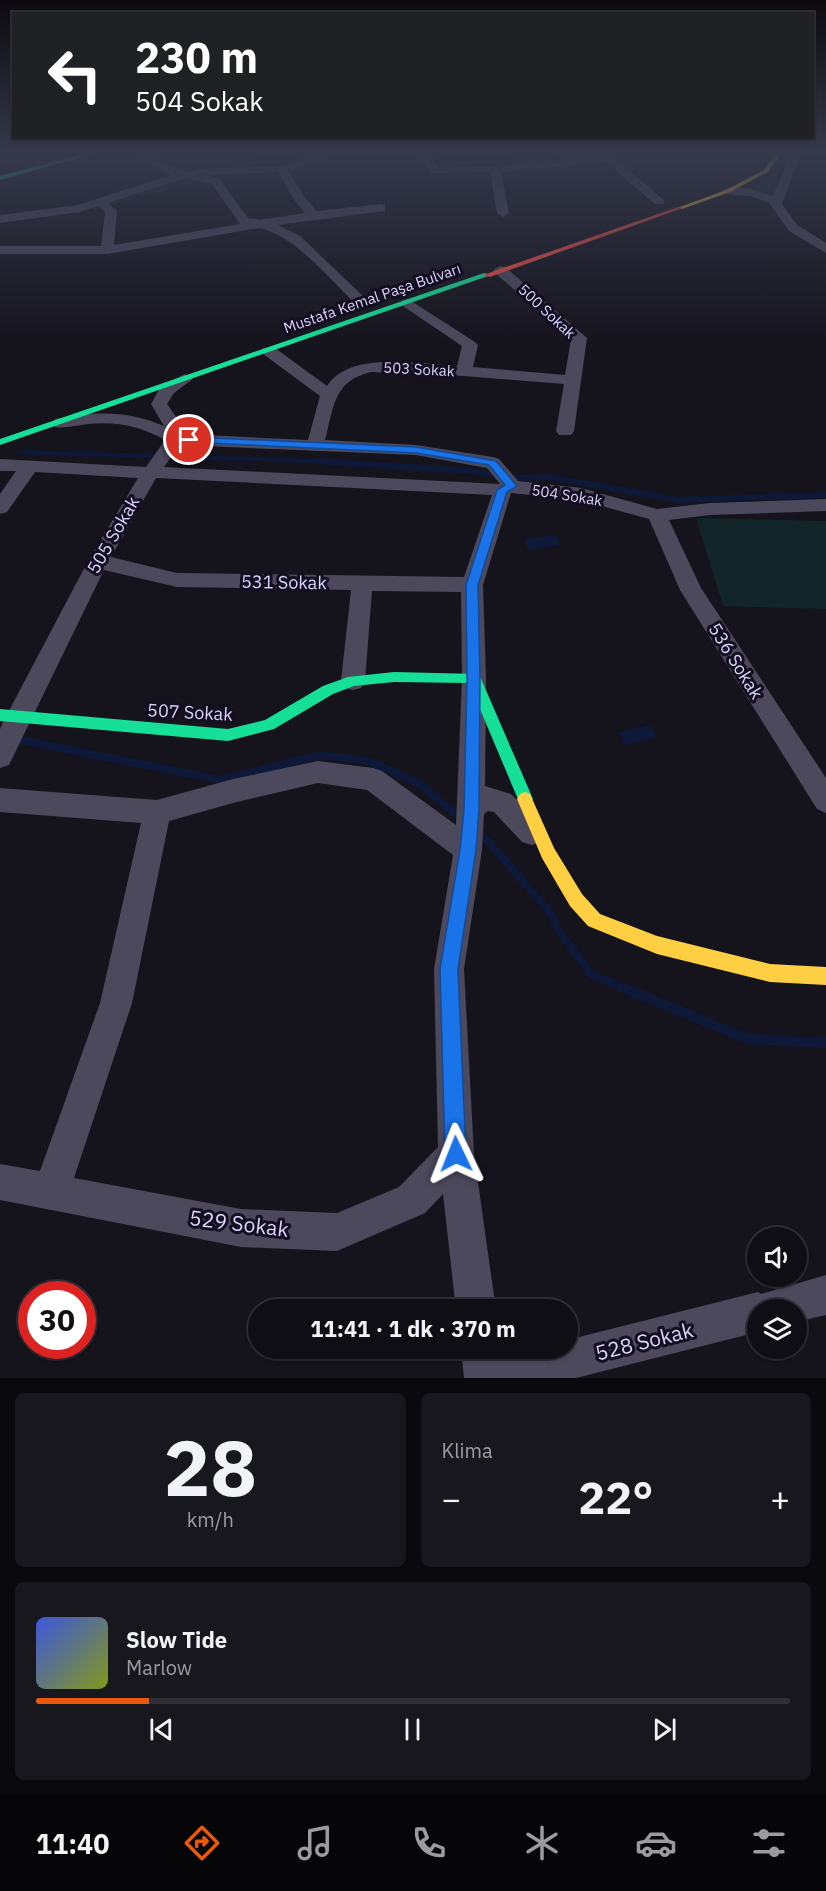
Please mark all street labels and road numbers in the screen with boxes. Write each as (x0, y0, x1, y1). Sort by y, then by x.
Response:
street label: Mustafa Kemal Paşa Bulvarı (281, 259, 463, 337)
street label: 500 Sokak (514, 280, 580, 342)
street label: 503 Sokak (383, 358, 455, 380)
street label: 504 Sokak (530, 480, 604, 510)
street label: 505 Sokak (82, 492, 145, 578)
street label: 531 Sokak (241, 570, 328, 594)
street label: 536 Sokak (704, 619, 769, 704)
street label: 507 Sokak (147, 698, 234, 726)
street label: 529 Sokak (188, 1203, 290, 1243)
street label: 528 Sokak (592, 1315, 696, 1367)

